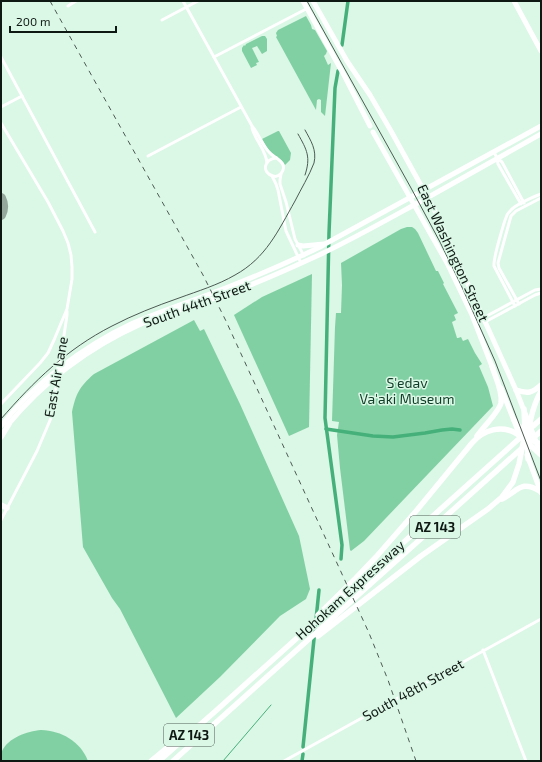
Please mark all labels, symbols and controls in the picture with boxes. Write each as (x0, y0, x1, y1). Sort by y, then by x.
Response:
scale bar (10, 8, 116, 34)
text: 200 m (16, 14, 50, 28)
street label: East Washington Street (414, 181, 493, 324)
street label: South 44th Street (141, 276, 253, 331)
street label: East Air Lane (40, 335, 71, 419)
park label: S'edav Va'aki Museum (359, 374, 455, 407)
road number: AZ 143 (410, 516, 460, 538)
street label: Hohokam Expressway (292, 536, 408, 643)
street label: South 48th Street (359, 655, 466, 724)
road number: AZ 143 (164, 724, 214, 746)

